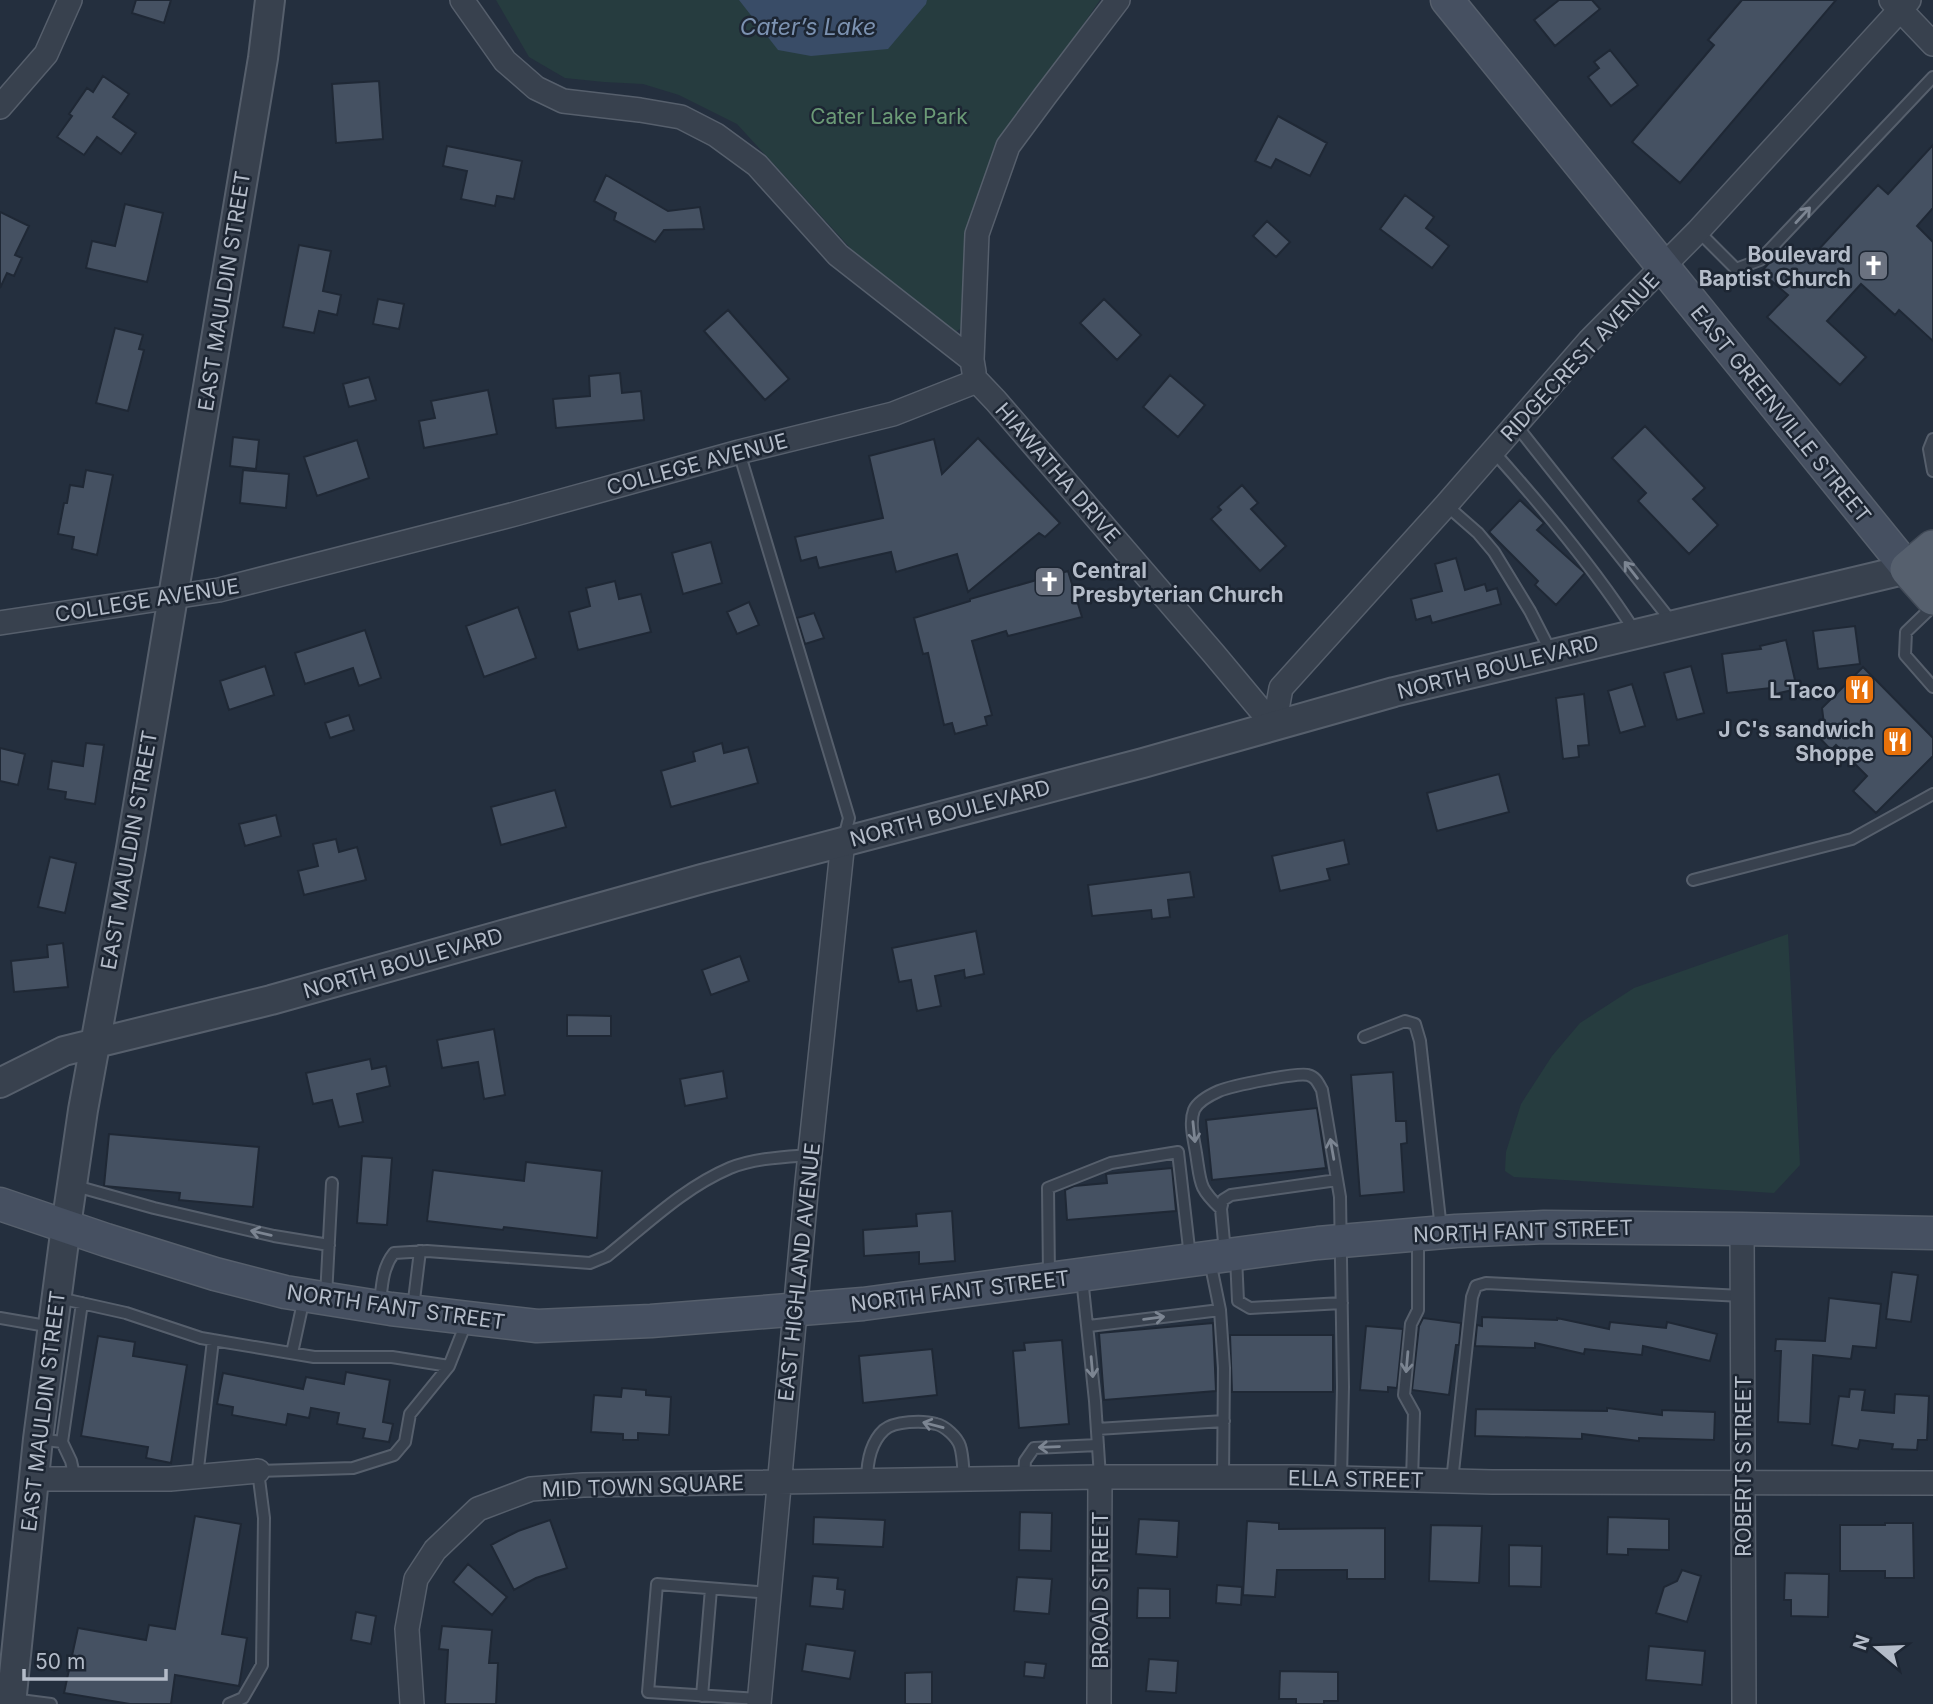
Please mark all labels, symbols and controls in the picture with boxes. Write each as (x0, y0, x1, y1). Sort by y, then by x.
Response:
water label: Cater’s Lake (740, 13, 876, 41)
park label: Cater Lake Park (810, 104, 968, 129)
street label: EAST MAULDIN STREET (193, 169, 255, 413)
one-way arrow (1794, 207, 1811, 224)
place label: Boulevard Baptist Church (1699, 242, 1851, 291)
church icon: Boulevard Baptist Church (1857, 249, 1891, 283)
street label: RIDGECREST AVENUE (1495, 268, 1665, 446)
street label: EAST GREENVILLE STREET (1686, 300, 1876, 528)
street label: HIAWATHA DRIVE (990, 398, 1126, 548)
street label: COLLEGE AVENUE (604, 428, 790, 500)
place label: Central Presbyterian Church (1072, 558, 1284, 607)
one-way arrow (1624, 562, 1639, 580)
church icon: Central Presbyterian Church (1032, 565, 1066, 599)
street label: COLLEGE AVENUE (53, 573, 241, 627)
street label: NORTH BOULEVARD (1395, 630, 1601, 704)
restaurant icon: L Taco (1842, 673, 1876, 707)
place label: L Taco (1769, 678, 1836, 703)
place label: J C's sandwich Shoppe (1718, 717, 1874, 766)
restaurant icon: J C's sandwich Shoppe (1880, 724, 1914, 758)
street label: EAST MAULDIN STREET (96, 728, 162, 972)
street label: NORTH BOULEVARD (847, 774, 1053, 852)
street label: NORTH BOULEVARD (300, 923, 506, 1003)
one-way arrow (1187, 1121, 1200, 1143)
one-way arrow (1325, 1138, 1338, 1161)
street label: EAST HIGHLAND AVENUE (773, 1141, 825, 1403)
street label: NORTH FANT STREET (1413, 1215, 1633, 1247)
one-way arrow (250, 1226, 273, 1240)
street label: NORTH FANT STREET (849, 1265, 1071, 1317)
street label: NORTH FANT STREET (285, 1279, 507, 1335)
street label: EAST MAULDIN STREET (16, 1289, 70, 1533)
one-way arrow (1142, 1311, 1165, 1324)
one-way arrow (1400, 1350, 1413, 1373)
one-way arrow (1086, 1355, 1099, 1378)
street label: ROBERTS STREET (1731, 1375, 1756, 1557)
one-way arrow (923, 1418, 945, 1431)
one-way arrow (1038, 1440, 1061, 1453)
street label: ELLA STREET (1288, 1465, 1424, 1493)
street label: MID TOWN SQUARE (541, 1470, 745, 1502)
street label: BROAD STREET (1088, 1511, 1113, 1669)
north arrow (1842, 1613, 1912, 1683)
text: N (1848, 1632, 1875, 1653)
scale bar (24, 1638, 166, 1682)
text: 50 m (35, 1649, 85, 1674)

